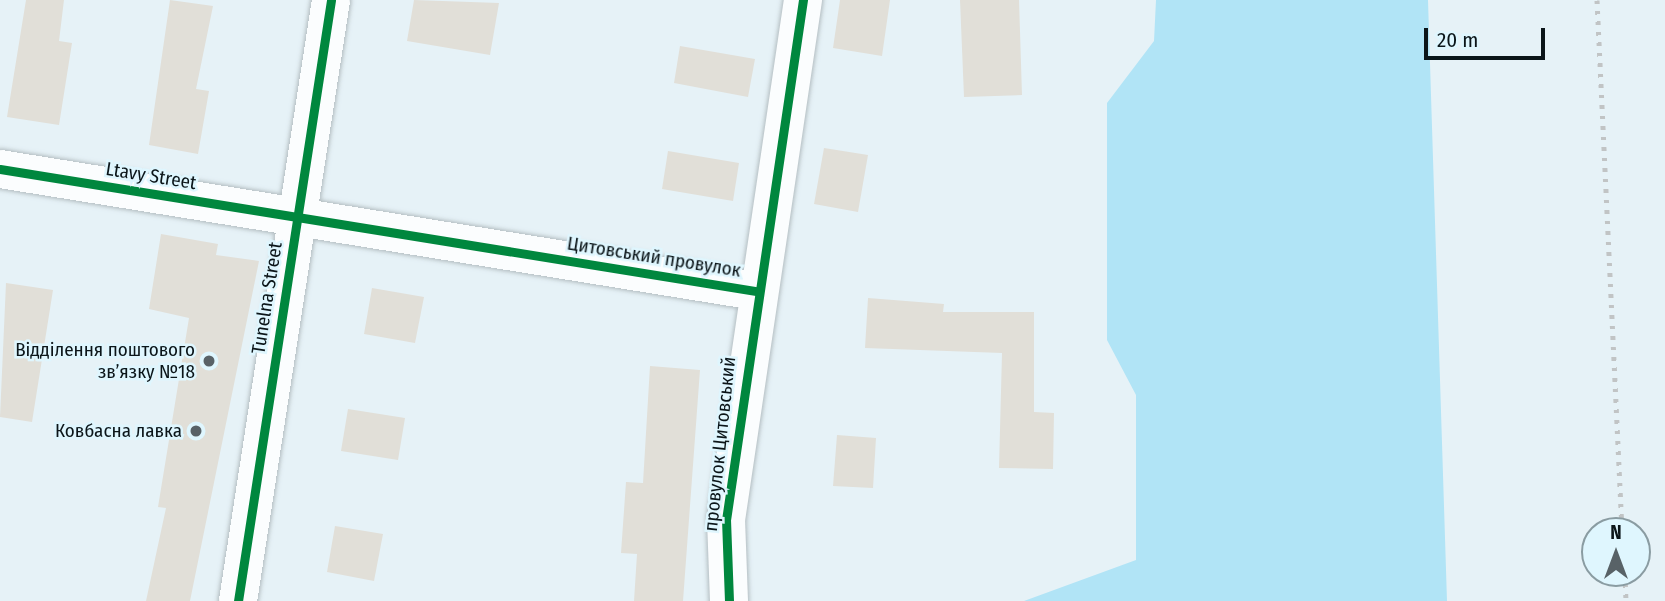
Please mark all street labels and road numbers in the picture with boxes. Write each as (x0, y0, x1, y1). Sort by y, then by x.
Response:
street label: Ltavy Street (104, 158, 198, 194)
street label: Цитовський провулок (566, 232, 742, 282)
street label: Tunelna Street (247, 240, 287, 356)
street label: провулок Цитовський (699, 356, 741, 532)

